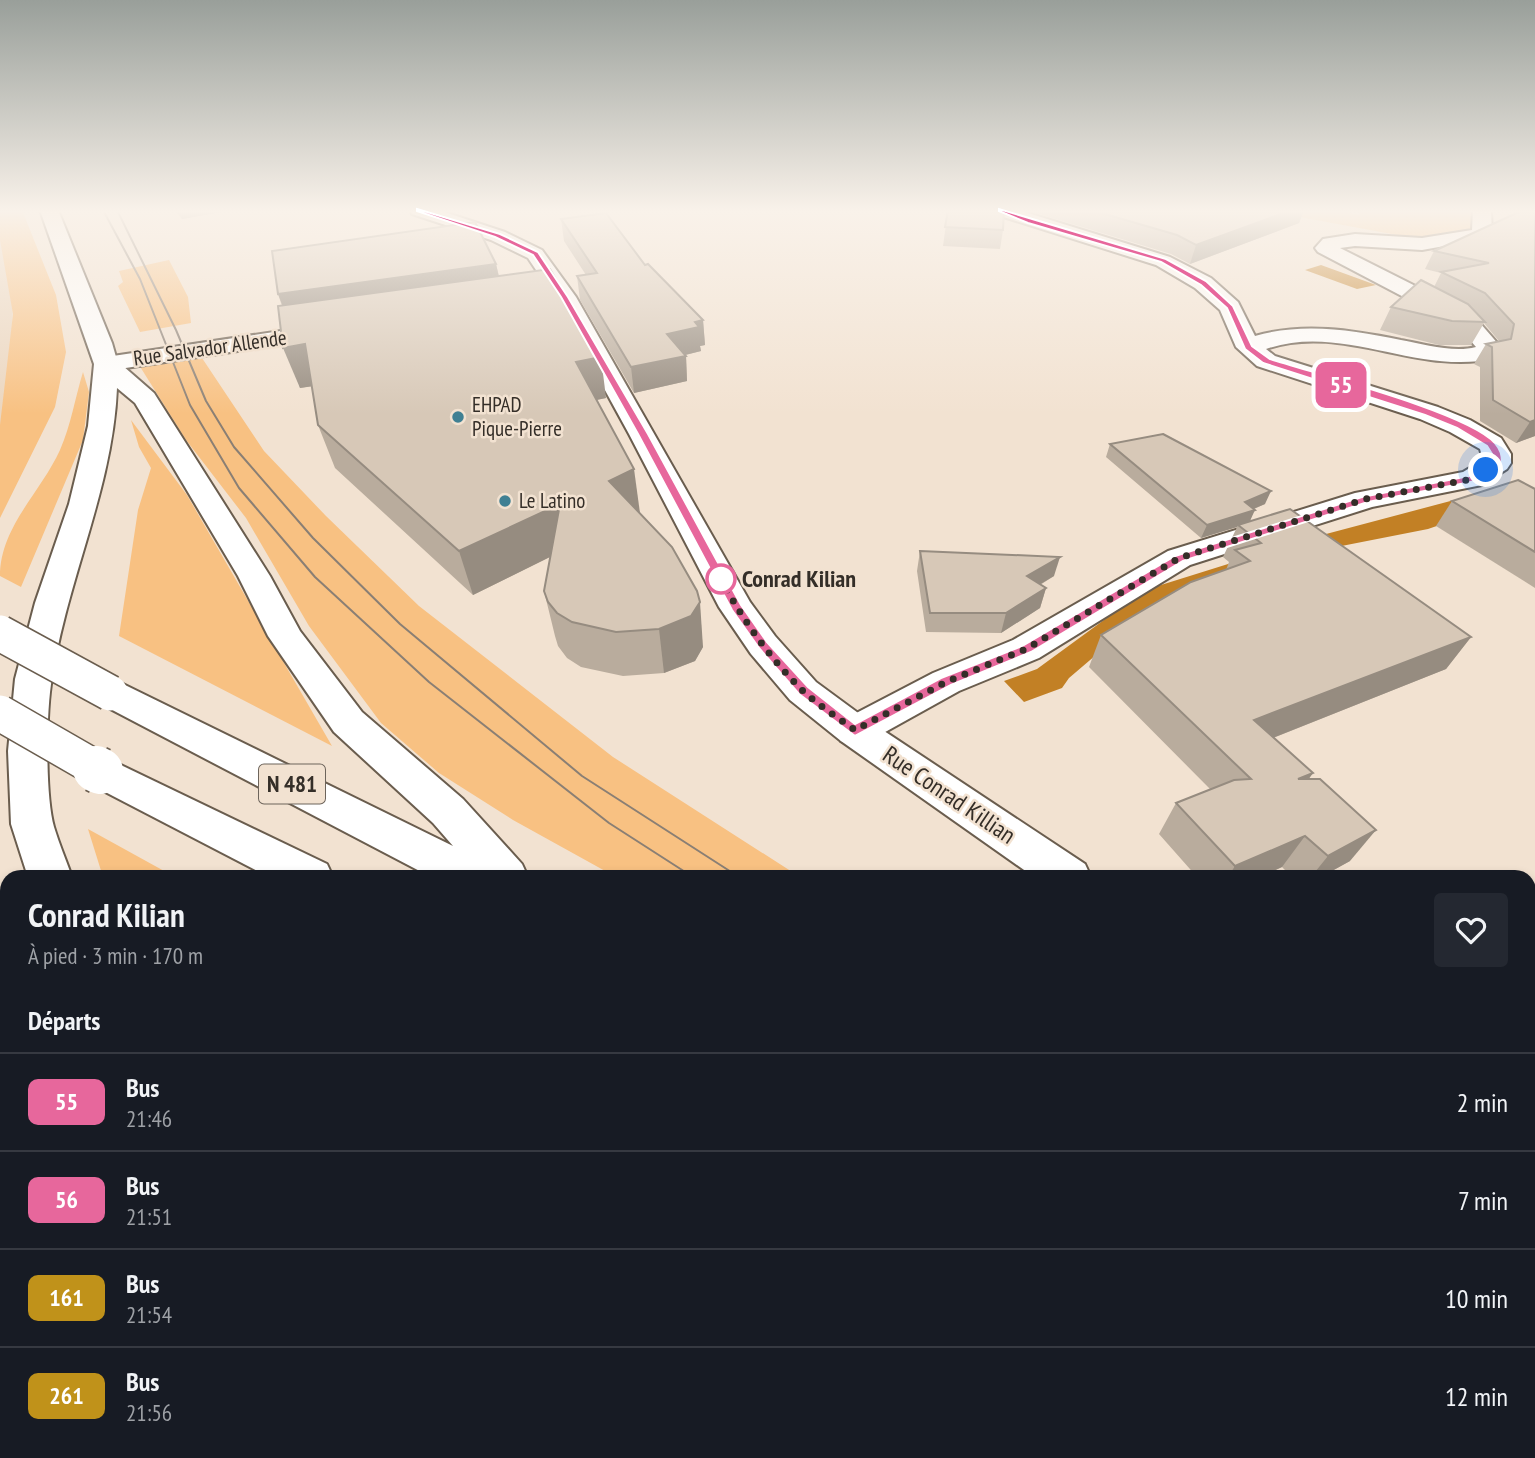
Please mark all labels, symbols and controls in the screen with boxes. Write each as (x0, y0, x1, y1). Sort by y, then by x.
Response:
street label: Rue Salvador Allende (132, 323, 288, 372)
line badge: 55 (1310, 362, 1372, 408)
text: 55 (1330, 369, 1352, 400)
place label: EHPAD Pique-Pierre (472, 391, 562, 442)
marker: EHPAD Pique-Pierre (450, 409, 466, 425)
your location (1468, 452, 1503, 487)
place label: Le Latino (519, 487, 585, 514)
marker: Le Latino (497, 493, 513, 509)
place label: Conrad Kilian (742, 563, 856, 594)
marker: Conrad Kilian (706, 564, 736, 594)
street label: Rue Conrad Killian (877, 739, 1022, 850)
road number: N 481 (259, 764, 325, 804)
text: Conrad Kilian (28, 893, 185, 936)
button: heart (1434, 893, 1508, 967)
text: À pied · 3 min · 170 m (28, 941, 203, 970)
text: Départs (28, 1004, 100, 1037)
text: Bus (126, 1071, 159, 1104)
text: 55 (55, 1086, 78, 1117)
text: 2 min (1457, 1086, 1508, 1119)
text: 21:46 (126, 1104, 172, 1133)
text: Bus (126, 1169, 159, 1202)
text: 56 (55, 1184, 78, 1215)
text: 7 min (1458, 1184, 1508, 1217)
text: 21:51 (126, 1202, 172, 1231)
text: Bus (126, 1267, 159, 1300)
text: 161 (49, 1282, 84, 1313)
text: 10 min (1445, 1282, 1508, 1315)
text: 21:54 (126, 1300, 172, 1329)
text: Bus (126, 1365, 159, 1398)
text: 261 (49, 1380, 84, 1411)
text: 12 min (1445, 1380, 1508, 1413)
text: 21:56 (126, 1398, 172, 1427)

